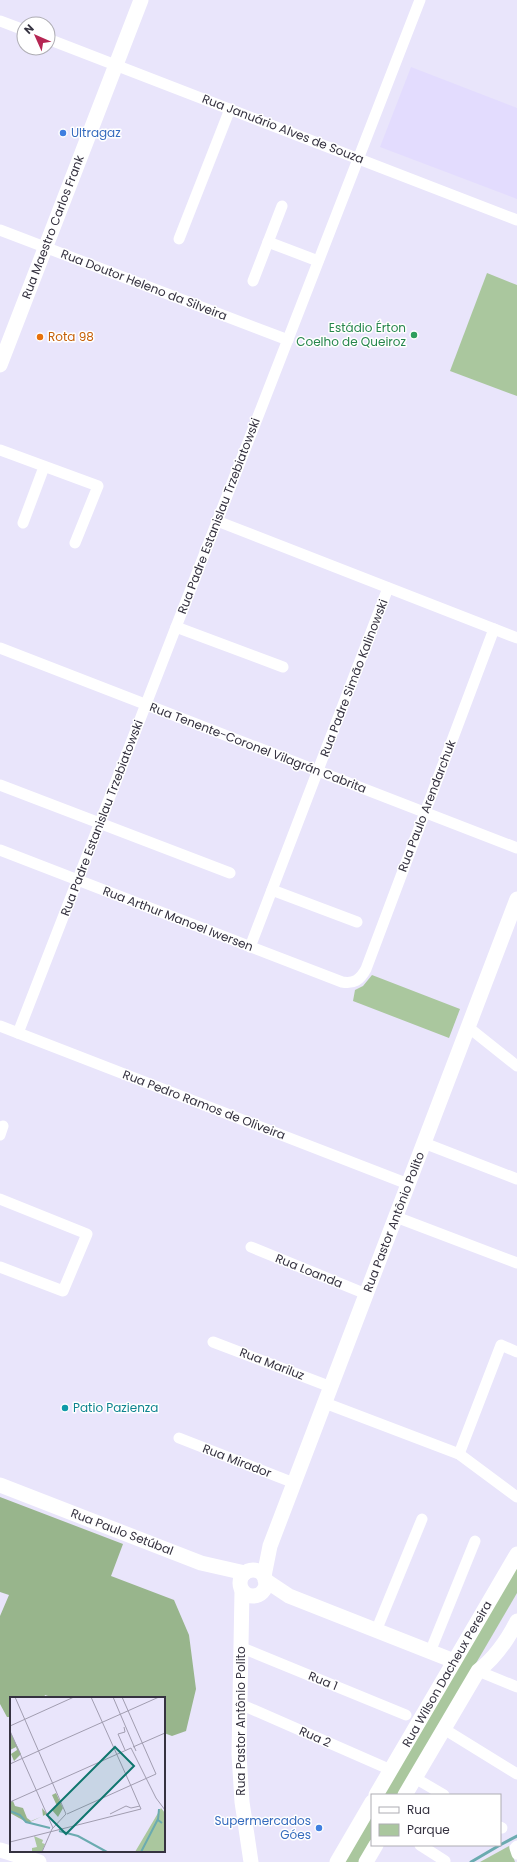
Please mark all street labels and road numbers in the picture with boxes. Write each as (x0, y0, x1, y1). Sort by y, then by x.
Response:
street label: Rua Januário Alves de Souza (200, 90, 366, 167)
street label: Rua Maestro Carlos Frank (17, 152, 88, 301)
street label: Rua Doutor Heleno da Silveira (59, 245, 230, 324)
street label: Rua Padre Estanislau Trzebiatowski (173, 415, 264, 616)
street label: Rua Padre Simão Kalinowski (316, 596, 392, 759)
street label: Rua Tenente-Coronel Vilagrán Cabrita (147, 698, 369, 797)
street label: Rua Padre Estanislau Trzebiatowski (56, 717, 147, 918)
street label: Rua Paulo Arendarchuk (393, 737, 460, 874)
street label: Rua Arthur Manoel Iwersen (101, 882, 256, 955)
street label: Rua Pedro Ramos de Oliveira (120, 1066, 288, 1143)
street label: Rua Pastor Antônio Polito (359, 1149, 428, 1295)
street label: Rua Loanda (273, 1249, 345, 1292)
street label: Rua Mariluz (237, 1343, 307, 1384)
street label: Rua Mirador (200, 1440, 275, 1482)
street label: Rua Paulo Setúbal (68, 1504, 176, 1559)
street label: Rua Wilson Dacheux Pereira (398, 1598, 495, 1750)
street label: Rua Pastor Antônio Polito (232, 1646, 249, 1796)
street label: Rua 1 (306, 1667, 340, 1694)
street label: Rua 2 (297, 1722, 334, 1751)

